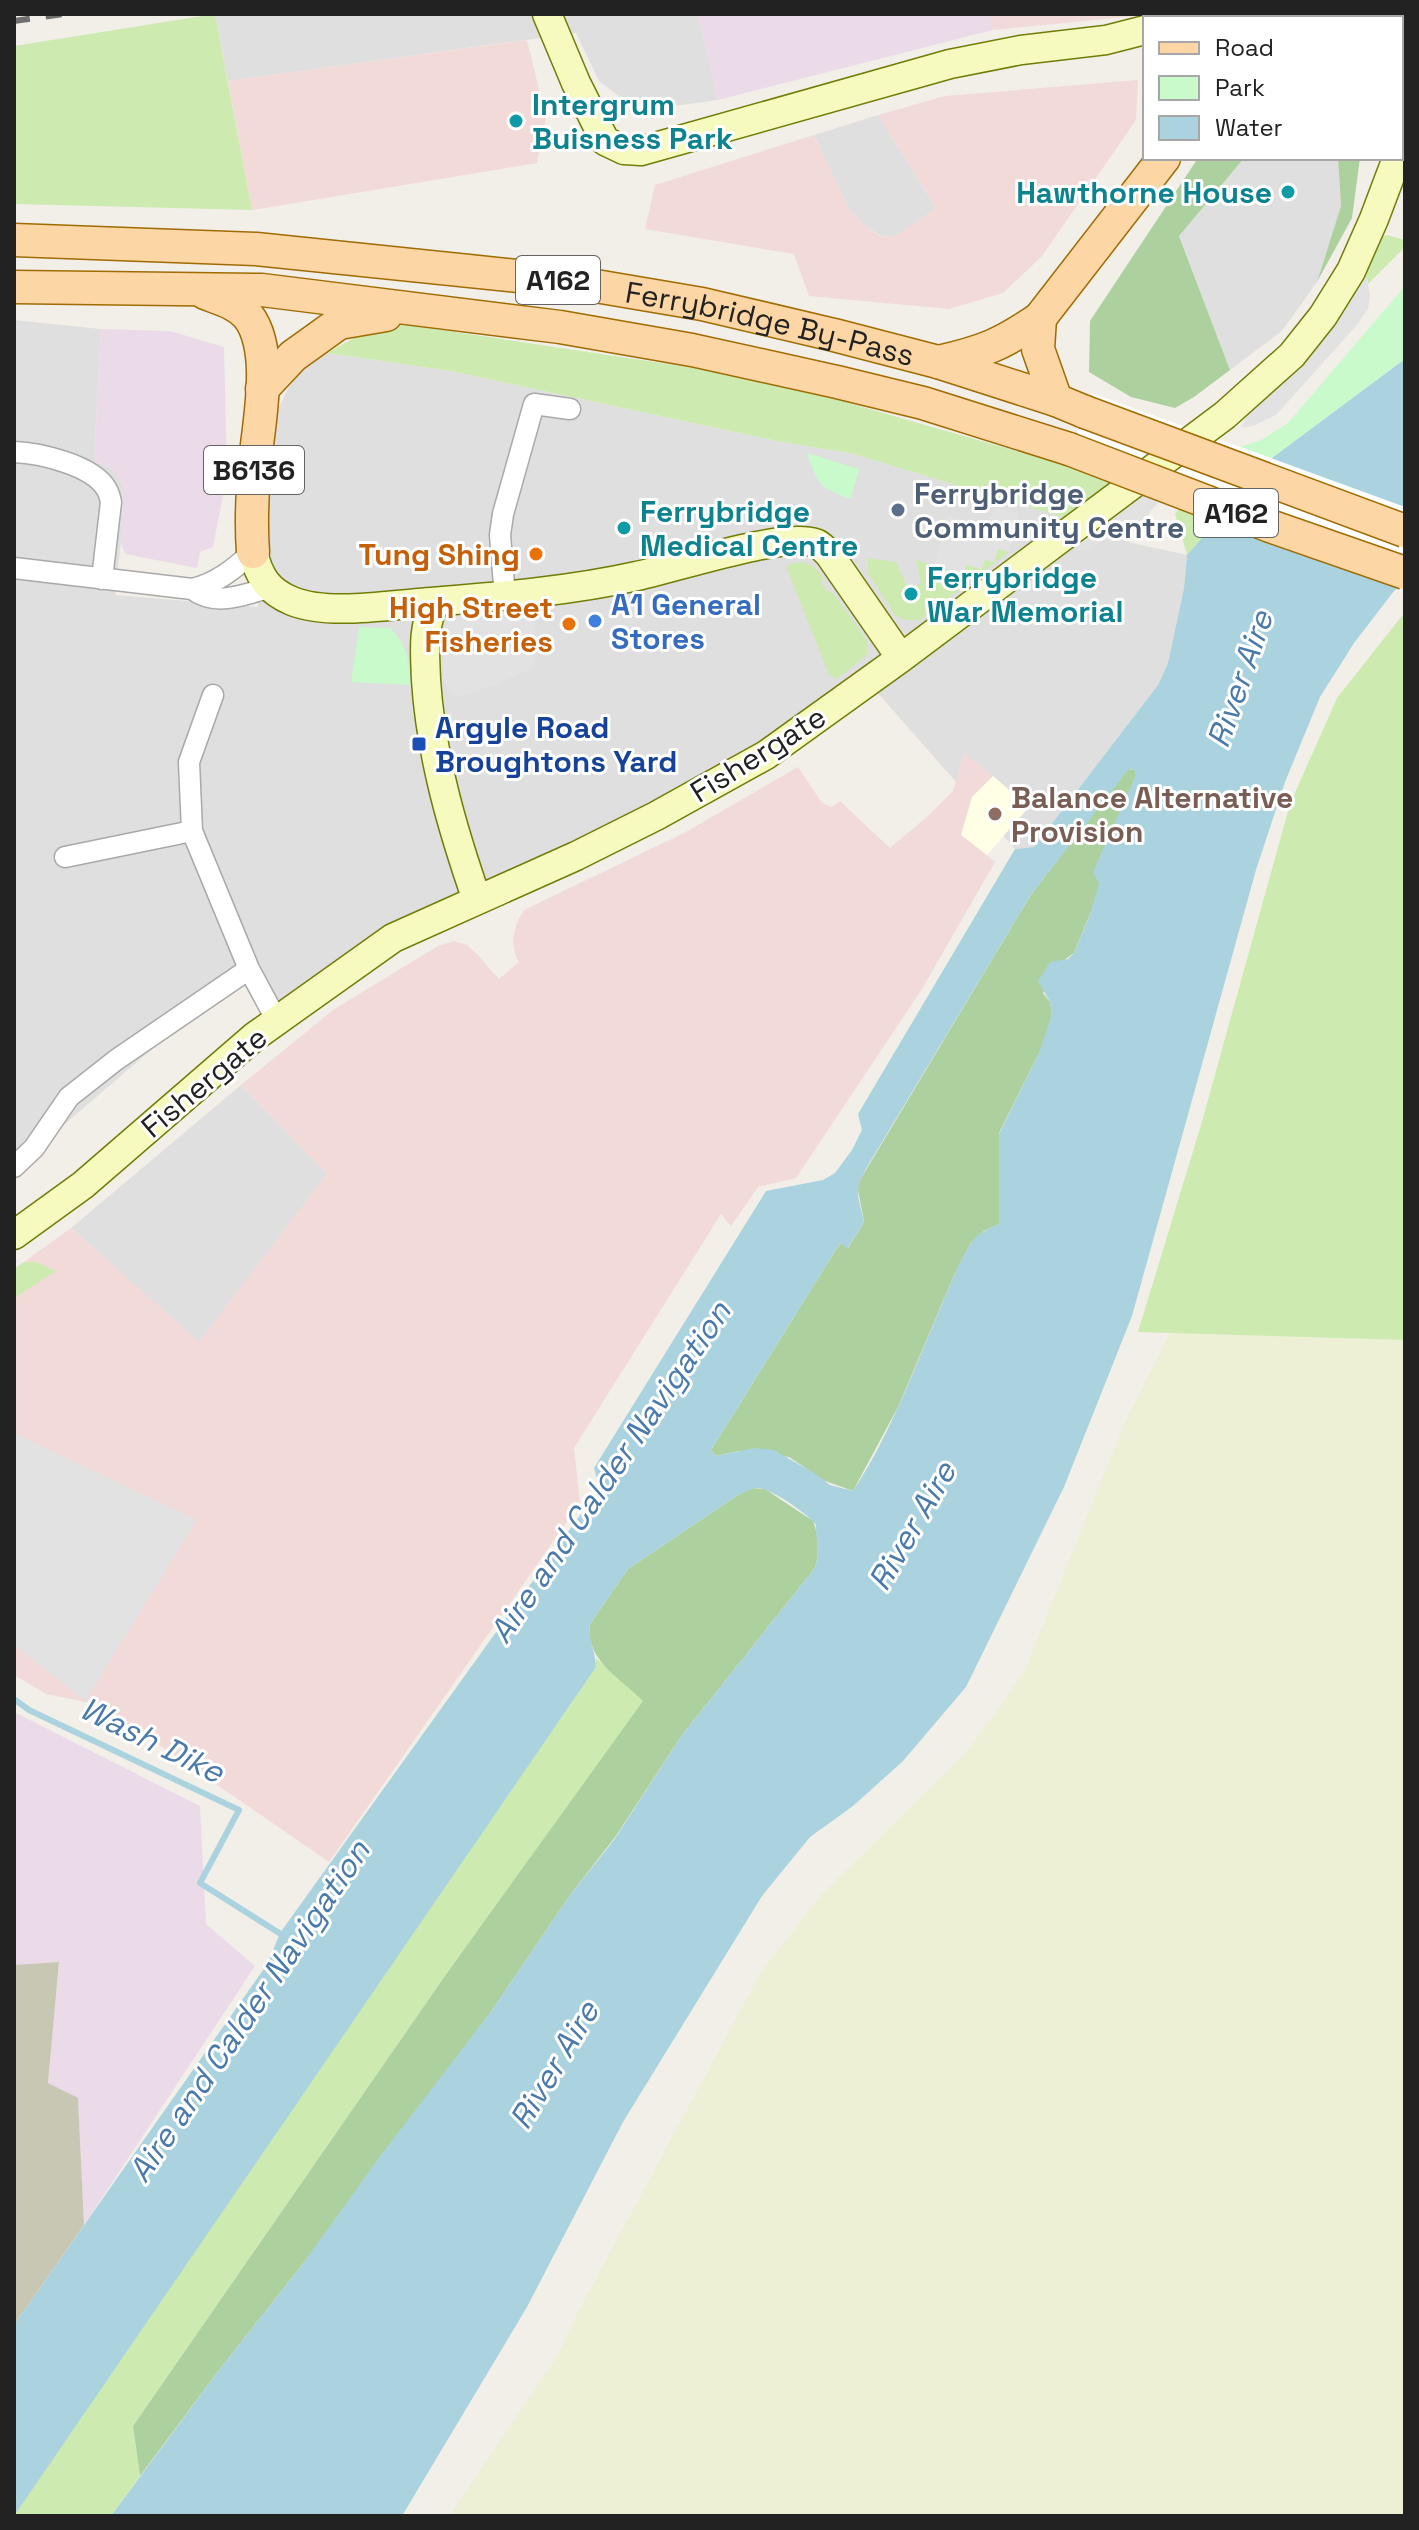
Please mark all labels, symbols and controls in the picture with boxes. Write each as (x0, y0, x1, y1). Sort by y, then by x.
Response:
legend (1143, 16, 1403, 160)
text: Road (1215, 32, 1274, 63)
text: Park (1215, 72, 1265, 103)
place label: Intergrum Buisness Park (532, 85, 733, 158)
marker: Intergrum Buisness Park (507, 112, 525, 130)
text: Water (1215, 112, 1283, 143)
place label: Hawthorne House (1016, 173, 1272, 212)
marker: Hawthorne House (1279, 183, 1297, 201)
road number: A162 (516, 256, 600, 304)
street label: Ferrybridge By-Pass (622, 272, 919, 375)
road number: B6136 (204, 446, 304, 494)
place label: Ferrybridge Community Centre (914, 474, 1184, 547)
road number: A162 (1194, 489, 1278, 537)
place label: Ferrybridge Medical Centre (640, 492, 858, 565)
marker: Ferrybridge Community Centre (889, 501, 907, 519)
marker: Ferrybridge Medical Centre (615, 519, 633, 537)
place label: Tung Shing (359, 535, 520, 574)
marker: Tung Shing (527, 545, 545, 563)
place label: Ferrybridge War Memorial (927, 558, 1124, 631)
place label: A1 General Stores (611, 585, 761, 658)
marker: Ferrybridge War Memorial (902, 585, 920, 603)
place label: High Street Fisheries (389, 588, 553, 661)
water label: River Aire (1198, 604, 1282, 753)
marker: A1 General Stores (586, 612, 604, 630)
marker: High Street Fisheries (560, 615, 578, 633)
street label: Fishergate (683, 697, 833, 811)
place label: Argyle Road Broughtons Yard (435, 708, 677, 781)
marker: Argyle Road Broughtons Yard (410, 735, 428, 753)
place label: Balance Alternative Provision (1011, 778, 1293, 851)
marker: Balance Alternative Provision (986, 805, 1004, 823)
street label: Fishergate (133, 1018, 275, 1146)
water label: Aire and Calder Navigation (480, 1292, 740, 1651)
water label: River Aire (859, 1454, 965, 1597)
water label: Wash Dike (74, 1688, 231, 1792)
water label: Aire and Calder Navigation (119, 1831, 379, 2190)
water label: River Aire (500, 1993, 608, 2136)

